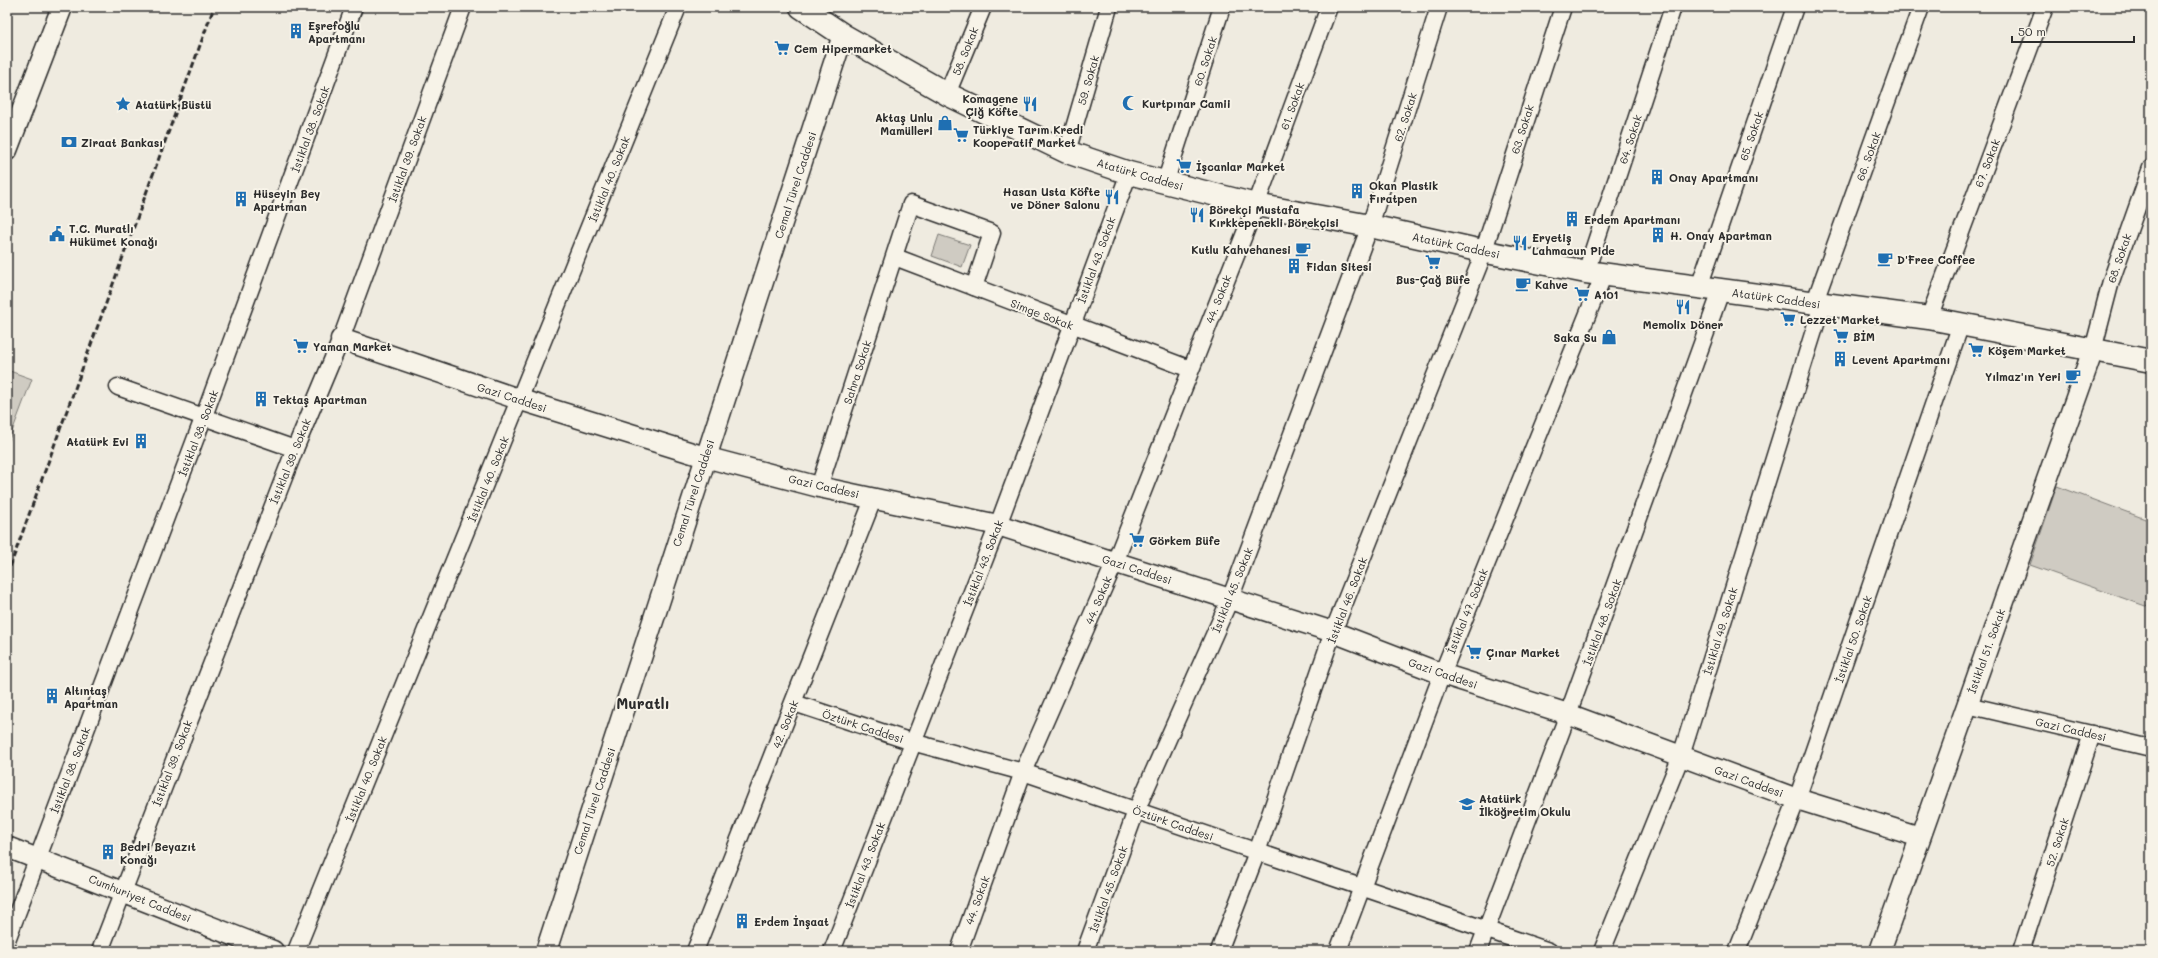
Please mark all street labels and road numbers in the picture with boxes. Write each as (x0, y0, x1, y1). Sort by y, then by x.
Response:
street label: 58. Sokak (948, 24, 982, 78)
street label: 60. Sokak (1190, 34, 1220, 88)
street label: 59. Sokak (1074, 53, 1102, 107)
street label: 61. Sokak (1276, 80, 1308, 132)
street label: İstiklal 38. Sokak (287, 83, 333, 174)
street label: 62. Sokak (1390, 90, 1420, 143)
street label: 63. Sokak (1507, 102, 1537, 156)
street label: 65. Sokak (1736, 109, 1766, 163)
street label: 64. Sokak (1615, 112, 1645, 166)
street label: İstiklal 39. Sokak (384, 113, 430, 204)
street label: 66. Sokak (1852, 129, 1884, 183)
street label: Cemal Türel Caddesi (771, 130, 819, 240)
street label: İstiklal 40. Sokak (585, 134, 633, 224)
street label: 67. Sokak (1971, 136, 2003, 189)
street label: Atatürk Caddesi (1095, 154, 1185, 194)
street label: İstiklal 43. Sokak (1073, 215, 1119, 305)
street label: Atatürk Caddesi (1411, 228, 1501, 262)
street label: 68. Sokak (2104, 231, 2134, 285)
street label: 44. Sokak (1202, 272, 1235, 325)
street label: Atatürk Caddesi (1731, 284, 1821, 312)
street label: Simge Sokak (1008, 295, 1076, 333)
street label: Sahra Sokak (840, 338, 874, 406)
street label: Gazi Caddesi (475, 379, 549, 415)
street label: İstiklal 38. Sokak (175, 388, 221, 478)
street label: İstiklal 39. Sokak (266, 416, 314, 506)
street label: İstiklal 40. Sokak (464, 434, 512, 524)
street label: Cemal Türel Caddesi (669, 438, 717, 548)
street label: Gazi Caddesi (787, 471, 861, 501)
street label: İstiklal 43. Sokak (960, 518, 1006, 608)
street label: İstiklal 45. Sokak (1208, 545, 1256, 635)
street label: Gazi Caddesi (1100, 551, 1174, 587)
street label: İstiklal 46. Sokak (1324, 555, 1370, 645)
street label: İstiklal 47. Sokak (1443, 566, 1491, 656)
street label: 44. Sokak (1081, 573, 1115, 626)
street label: İstiklal 48. Sokak (1579, 576, 1625, 667)
street label: İstiklal 49. Sokak (1700, 585, 1741, 677)
street label: İstiklal 50. Sokak (1831, 593, 1875, 685)
street label: İstiklal 51. Sokak (1964, 606, 2008, 696)
street label: Gazi Caddesi (1406, 654, 1480, 692)
street label: 42. Sokak (769, 698, 801, 750)
street label: Öztürk Caddesi (820, 706, 906, 746)
street label: Gazi Caddesi (2034, 714, 2108, 744)
street label: İstiklal 39. Sokak (149, 718, 195, 808)
street label: İstiklal 38. Sokak (47, 725, 93, 815)
street label: İstiklal 40. Sokak (342, 734, 390, 824)
street label: Cemal Türel Caddesi (570, 746, 618, 856)
street label: Gazi Caddesi (1713, 762, 1785, 800)
street label: Öztürk Caddesi (1130, 802, 1216, 844)
street label: 52. Sokak (2042, 815, 2072, 868)
street label: İstiklal 43. Sokak (842, 820, 888, 910)
street label: İstiklal 45. Sokak (1085, 844, 1131, 934)
street label: Cumhuriyet Caddesi (87, 871, 193, 925)
street label: 44. Sokak (961, 873, 993, 927)

